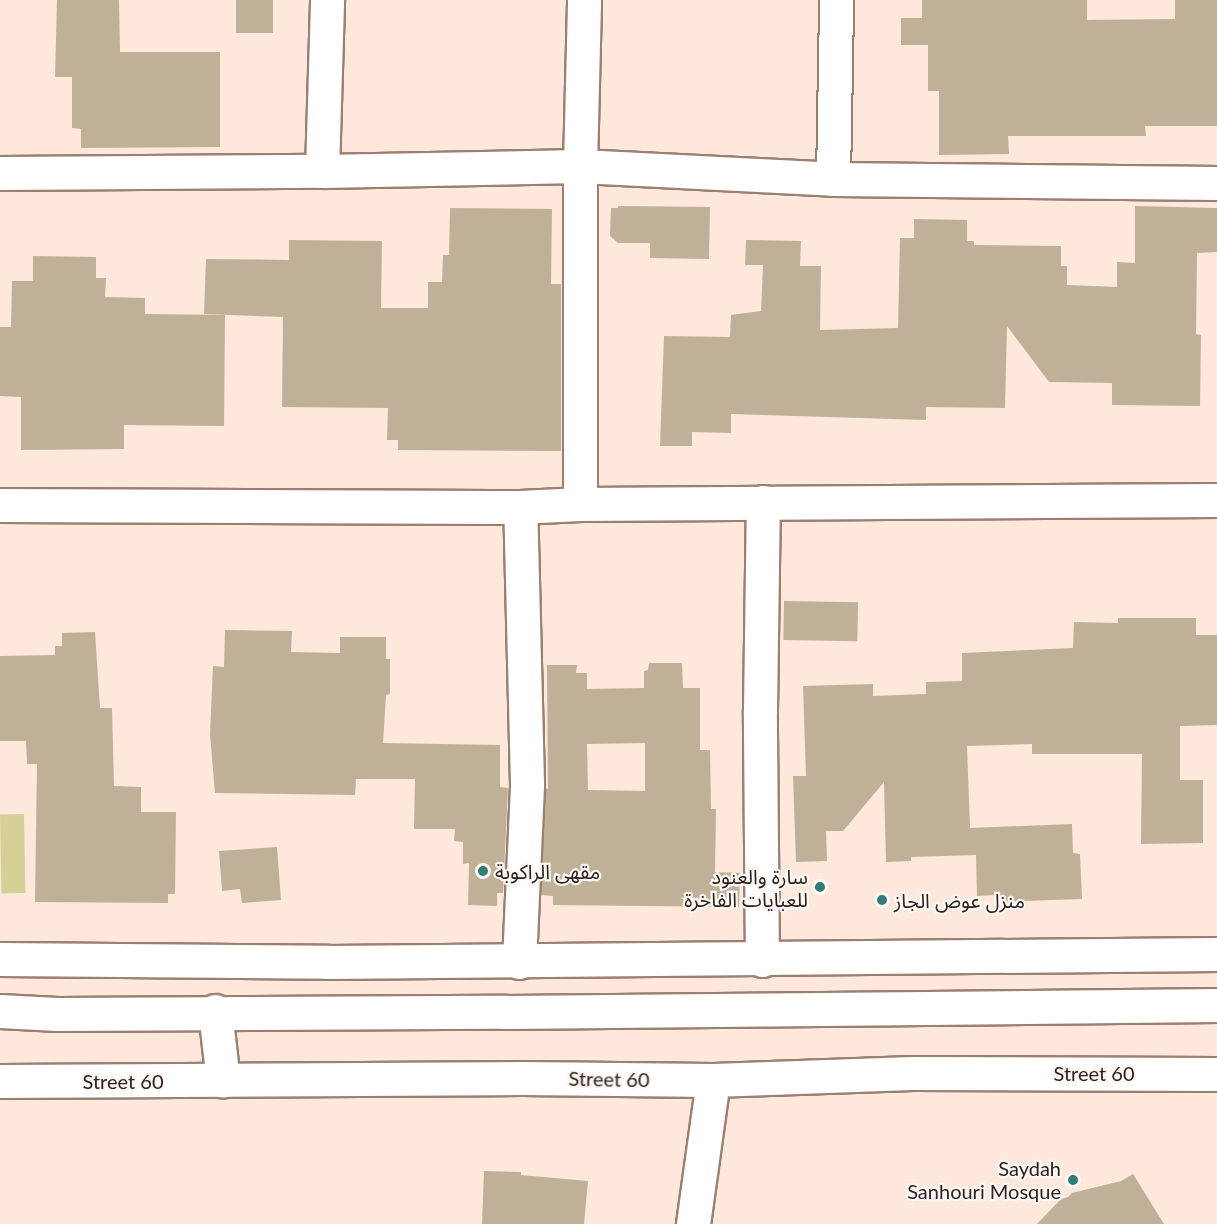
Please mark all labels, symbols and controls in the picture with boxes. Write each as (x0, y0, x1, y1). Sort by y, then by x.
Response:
place label: مقهى الراكوبة (495, 859, 600, 883)
marker: مقهى الراكوبة (476, 864, 490, 878)
place label: سارة والعنود للعبايات الفاخرة (684, 864, 808, 911)
marker: سارة والعنود للعبايات الفاخرة (813, 880, 827, 894)
place label: منزل عوض الجاز (894, 888, 1025, 912)
marker: منزل عوض الجاز (875, 893, 889, 907)
street label: Street 60 (1054, 1061, 1134, 1085)
street label: Street 60 (568, 1066, 650, 1092)
street label: Street 60 (83, 1069, 163, 1093)
place label: Saydah Sanhouri Mosque (907, 1156, 1061, 1203)
marker: Saydah Sanhouri Mosque (1066, 1173, 1080, 1187)

